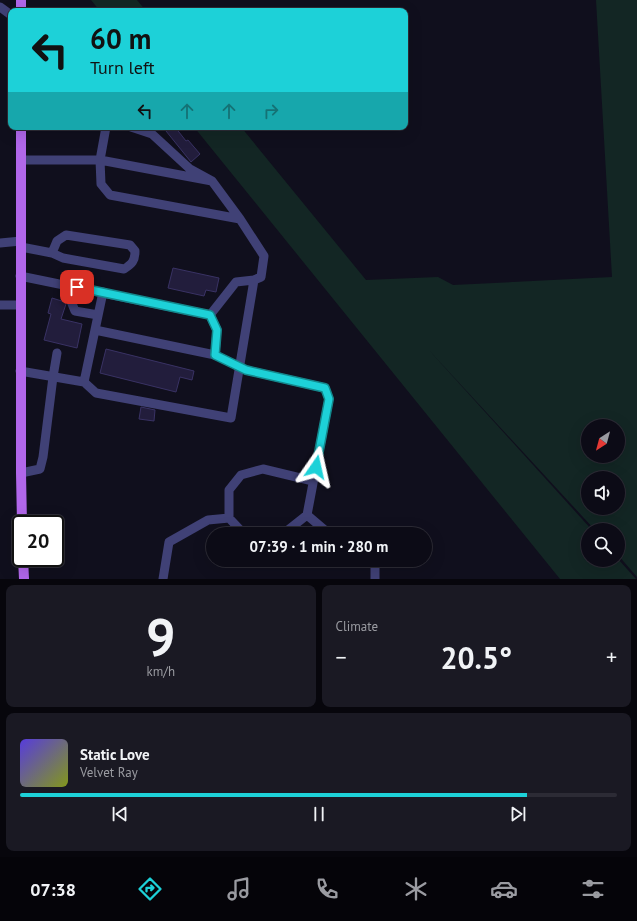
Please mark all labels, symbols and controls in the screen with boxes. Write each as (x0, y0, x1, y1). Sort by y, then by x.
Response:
text: 60 m (90, 20, 151, 57)
icon: left (24, 24, 76, 76)
text: Turn left (90, 56, 155, 79)
icon: left (134, 100, 156, 122)
icon: ahead (176, 100, 198, 122)
icon: ahead (218, 100, 240, 122)
icon: right (260, 100, 282, 122)
pin (60, 270, 94, 304)
icon: arrive (66, 276, 88, 298)
north arrow (581, 419, 625, 463)
map controls (581, 419, 625, 567)
position arrow (295, 446, 337, 488)
button: sound (581, 471, 625, 515)
speed limit sign: 20 (12, 515, 64, 567)
button: search (581, 523, 625, 567)
text: 07:39 · 1 min · 280 m (250, 537, 388, 556)
text: 9 (146, 603, 175, 670)
text: Climate (336, 618, 378, 635)
text: 20.5° (440, 638, 512, 677)
text: − (336, 643, 347, 671)
text: + (606, 643, 617, 671)
text: km/h (147, 663, 175, 680)
text: Static Love (80, 745, 150, 764)
text: Velvet Ray (80, 764, 138, 781)
icon: previous (109, 803, 131, 825)
icon: pause (308, 803, 330, 825)
icon: next (507, 803, 529, 825)
icon: directions (136, 875, 164, 903)
icon: music (225, 875, 253, 903)
icon: phone (313, 875, 341, 903)
icon: climate (402, 875, 430, 903)
icon: car (490, 875, 518, 903)
icon: filters (579, 875, 607, 903)
text: 07:38 (30, 878, 76, 901)

